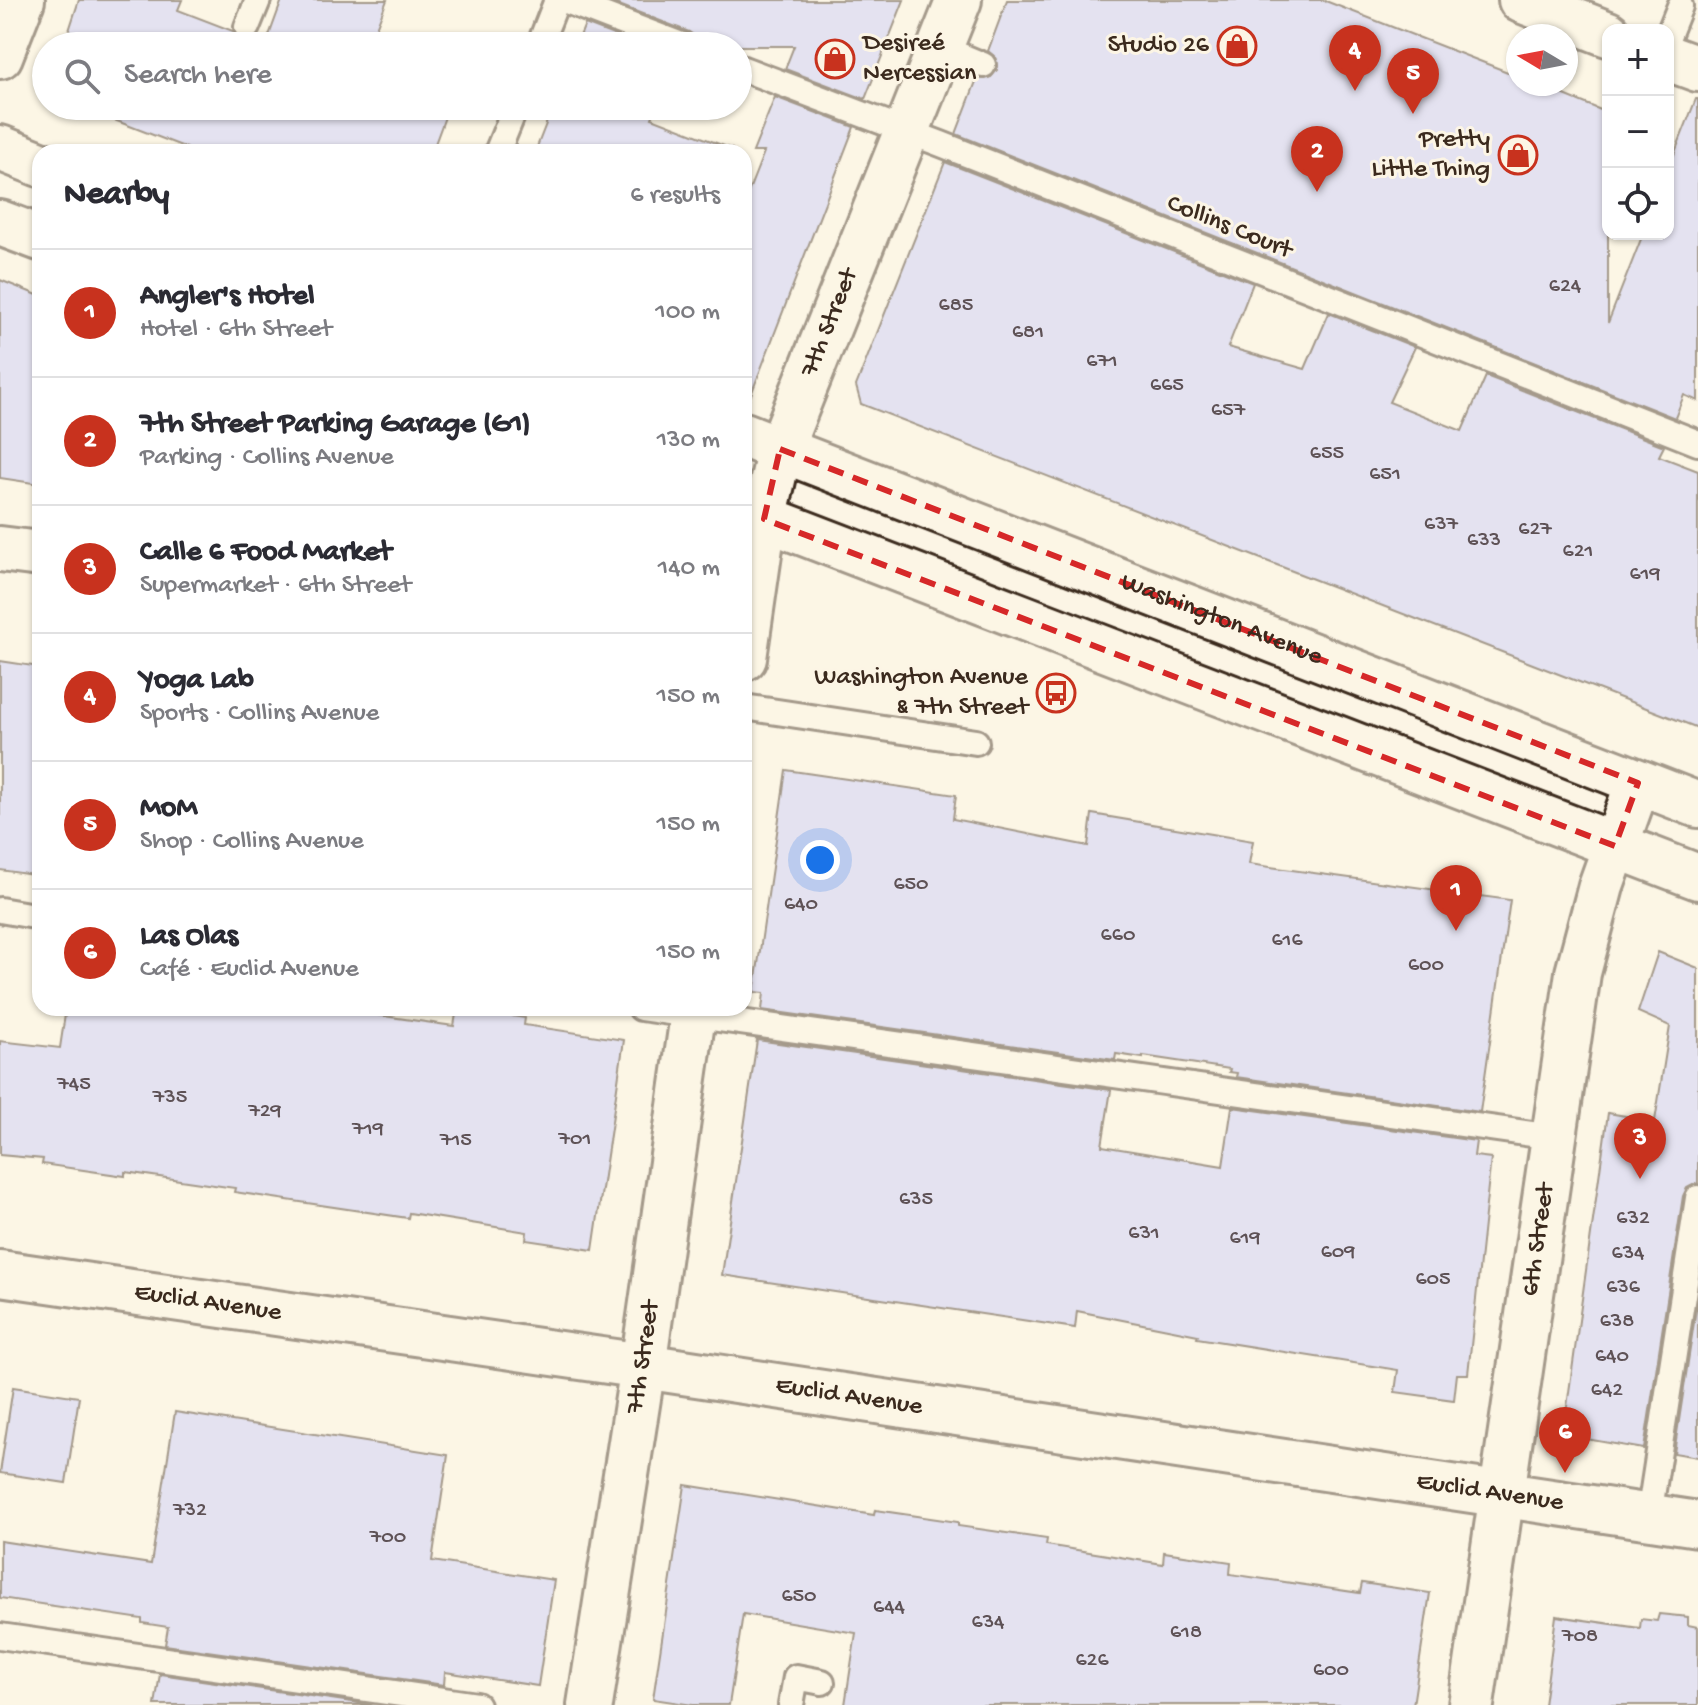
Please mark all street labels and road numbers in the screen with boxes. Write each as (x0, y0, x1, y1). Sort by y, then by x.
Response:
street label: Collins Court (1162, 189, 1298, 268)
street label: 7th Street (794, 262, 867, 382)
street label: Washington Avenue (1116, 567, 1327, 673)
street label: 6th Street (1515, 1179, 1563, 1298)
street label: Euclid Avenue (132, 1277, 284, 1329)
street label: 7th Street (620, 1296, 668, 1417)
street label: Euclid Avenue (773, 1371, 925, 1423)
street label: Euclid Avenue (1414, 1467, 1566, 1519)

